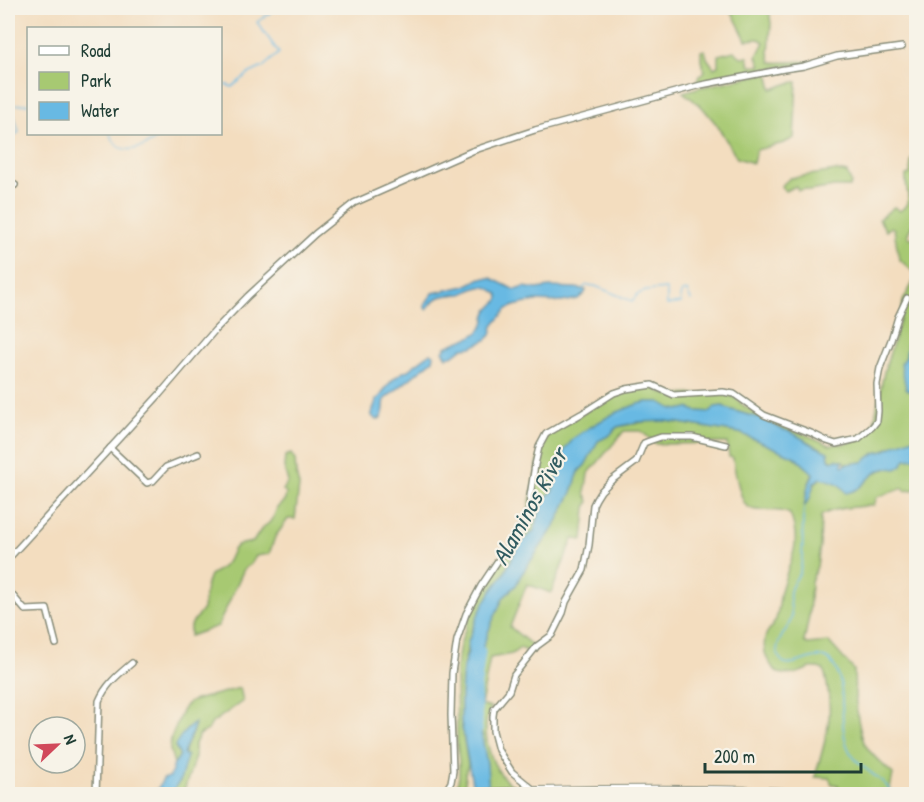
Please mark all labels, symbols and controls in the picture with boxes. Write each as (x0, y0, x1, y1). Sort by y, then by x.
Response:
legend (27, 27, 222, 135)
text: Road (81, 38, 111, 63)
text: Park (81, 68, 112, 93)
text: Water (81, 98, 119, 123)
water label: Alaminos River (484, 439, 576, 570)
north arrow (27, 715, 87, 775)
text: N (59, 731, 83, 748)
scale bar (705, 736, 861, 774)
text: 200 m (714, 744, 755, 769)

